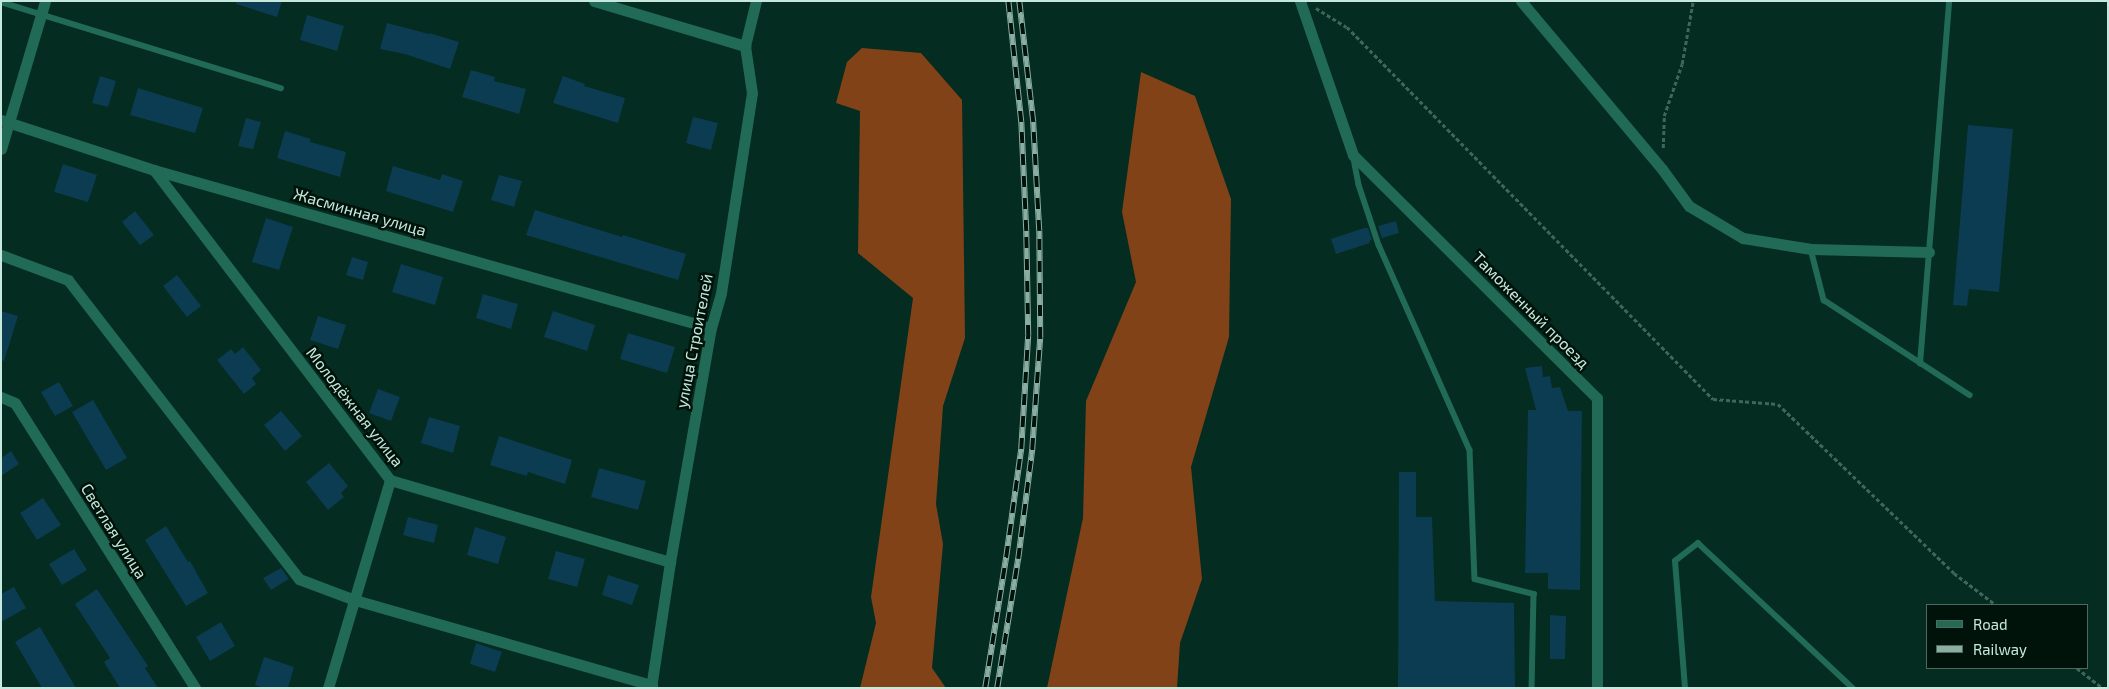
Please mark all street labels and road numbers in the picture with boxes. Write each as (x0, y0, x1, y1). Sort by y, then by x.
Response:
street label: Жасминная улица (292, 184, 428, 240)
street label: Таможенный проезд (1469, 248, 1593, 372)
street label: улица Строителей (672, 272, 716, 410)
street label: Молодёжная улица (302, 343, 408, 471)
street label: Светлая улица (77, 480, 151, 582)

